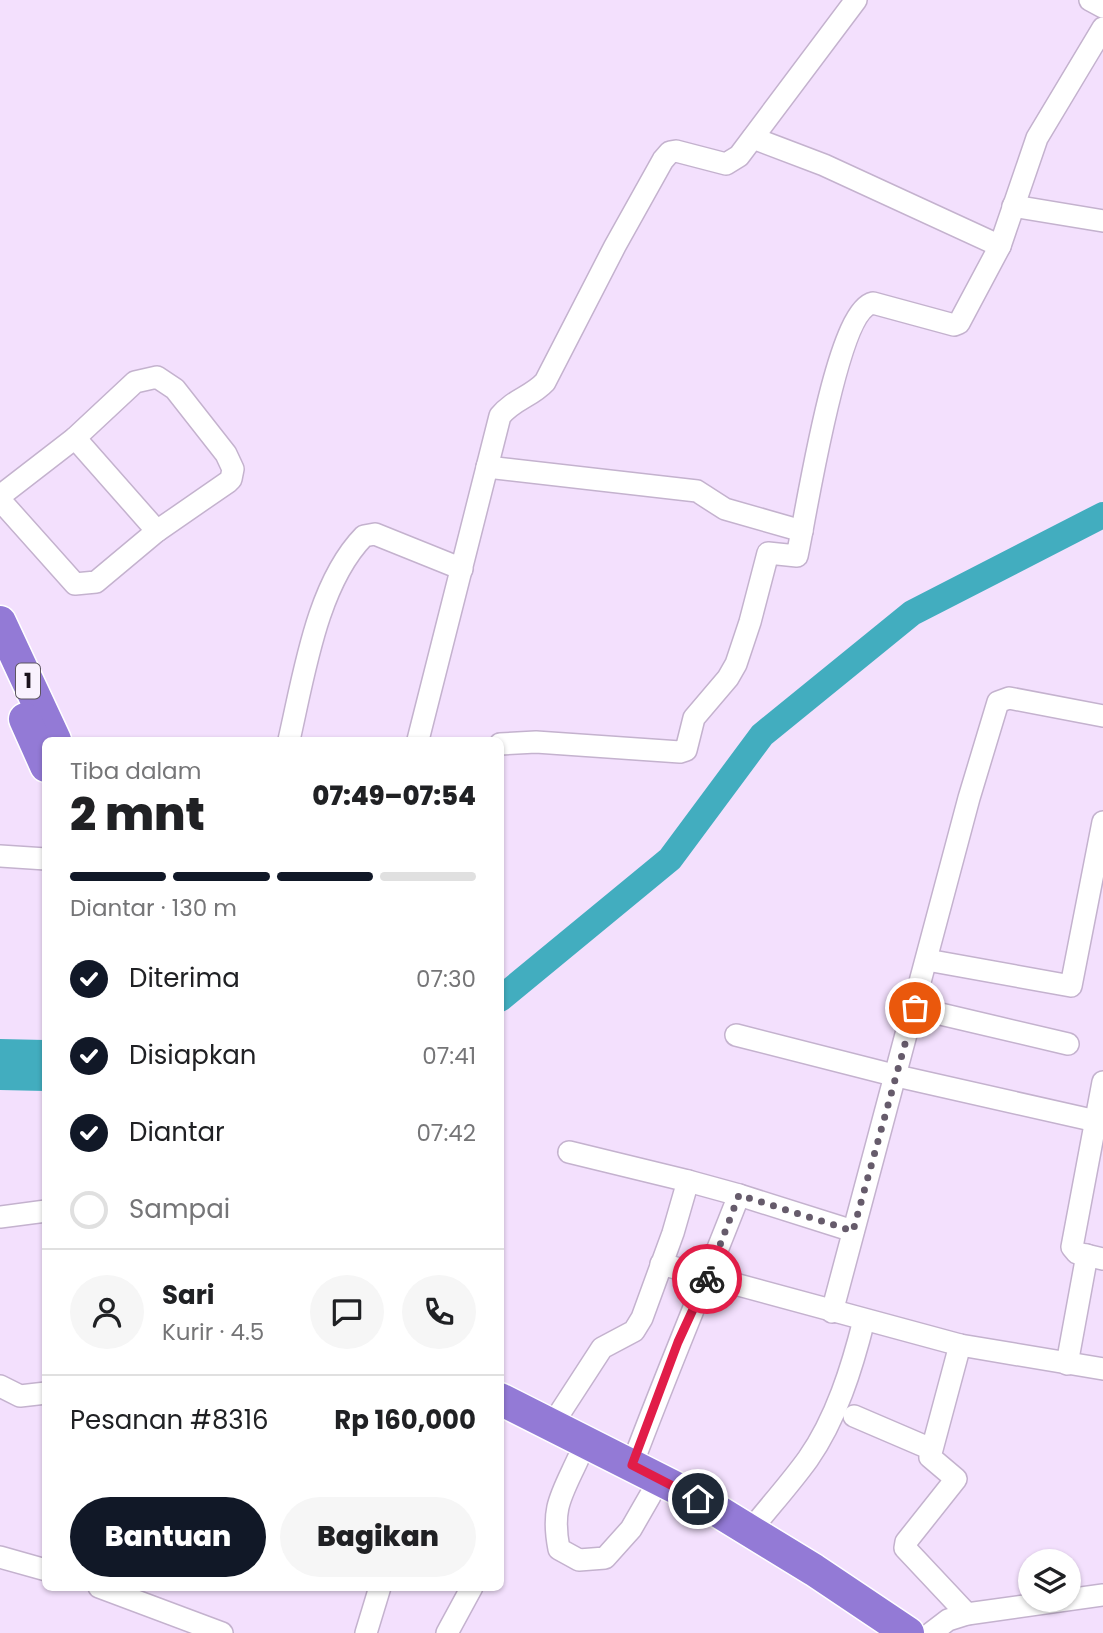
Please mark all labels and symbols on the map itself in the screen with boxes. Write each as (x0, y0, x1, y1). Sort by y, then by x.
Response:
road number: 1 (16, 664, 40, 698)
pin (885, 978, 945, 1038)
courier (672, 1244, 742, 1314)
pin (668, 1469, 728, 1529)

